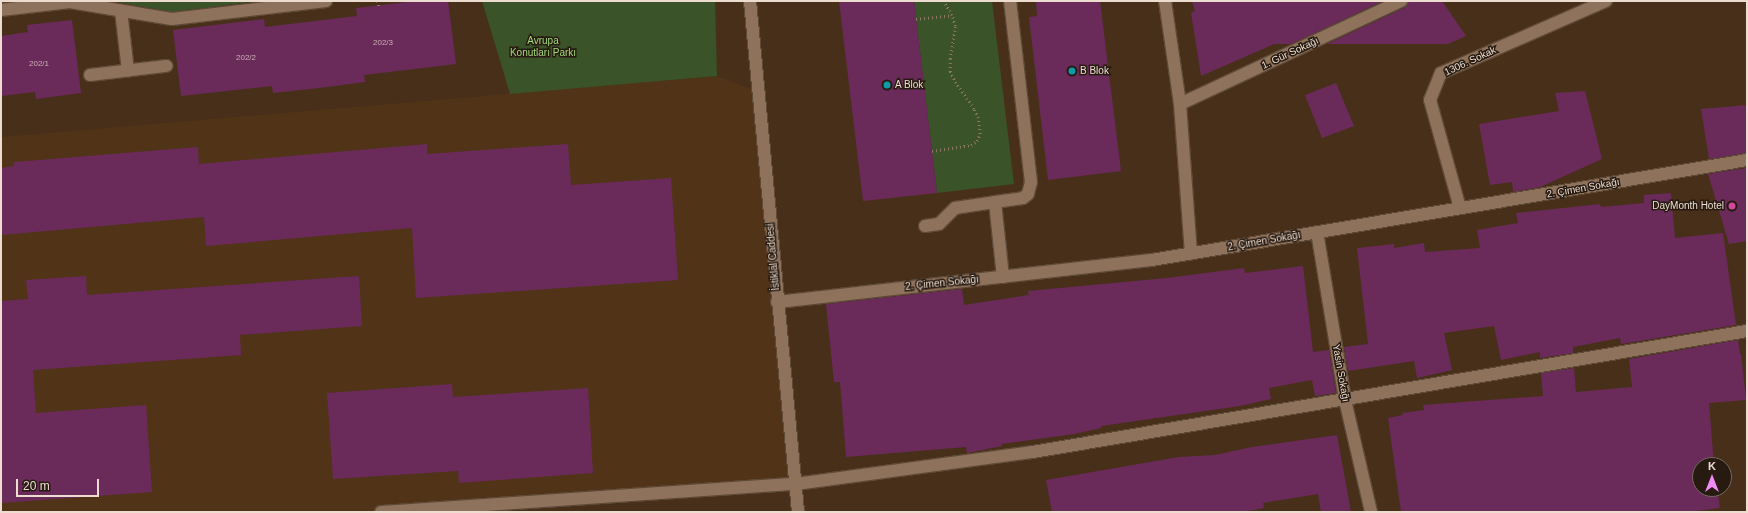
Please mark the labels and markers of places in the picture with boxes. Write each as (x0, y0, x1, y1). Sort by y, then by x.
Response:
place label: B Blok (1080, 65, 1109, 77)
marker: B Blok (1067, 66, 1077, 76)
place label: A Blok (895, 79, 924, 91)
marker: A Blok (882, 80, 892, 90)
place label: DayMonth Hotel (1652, 200, 1724, 212)
marker: DayMonth Hotel (1727, 201, 1737, 211)

